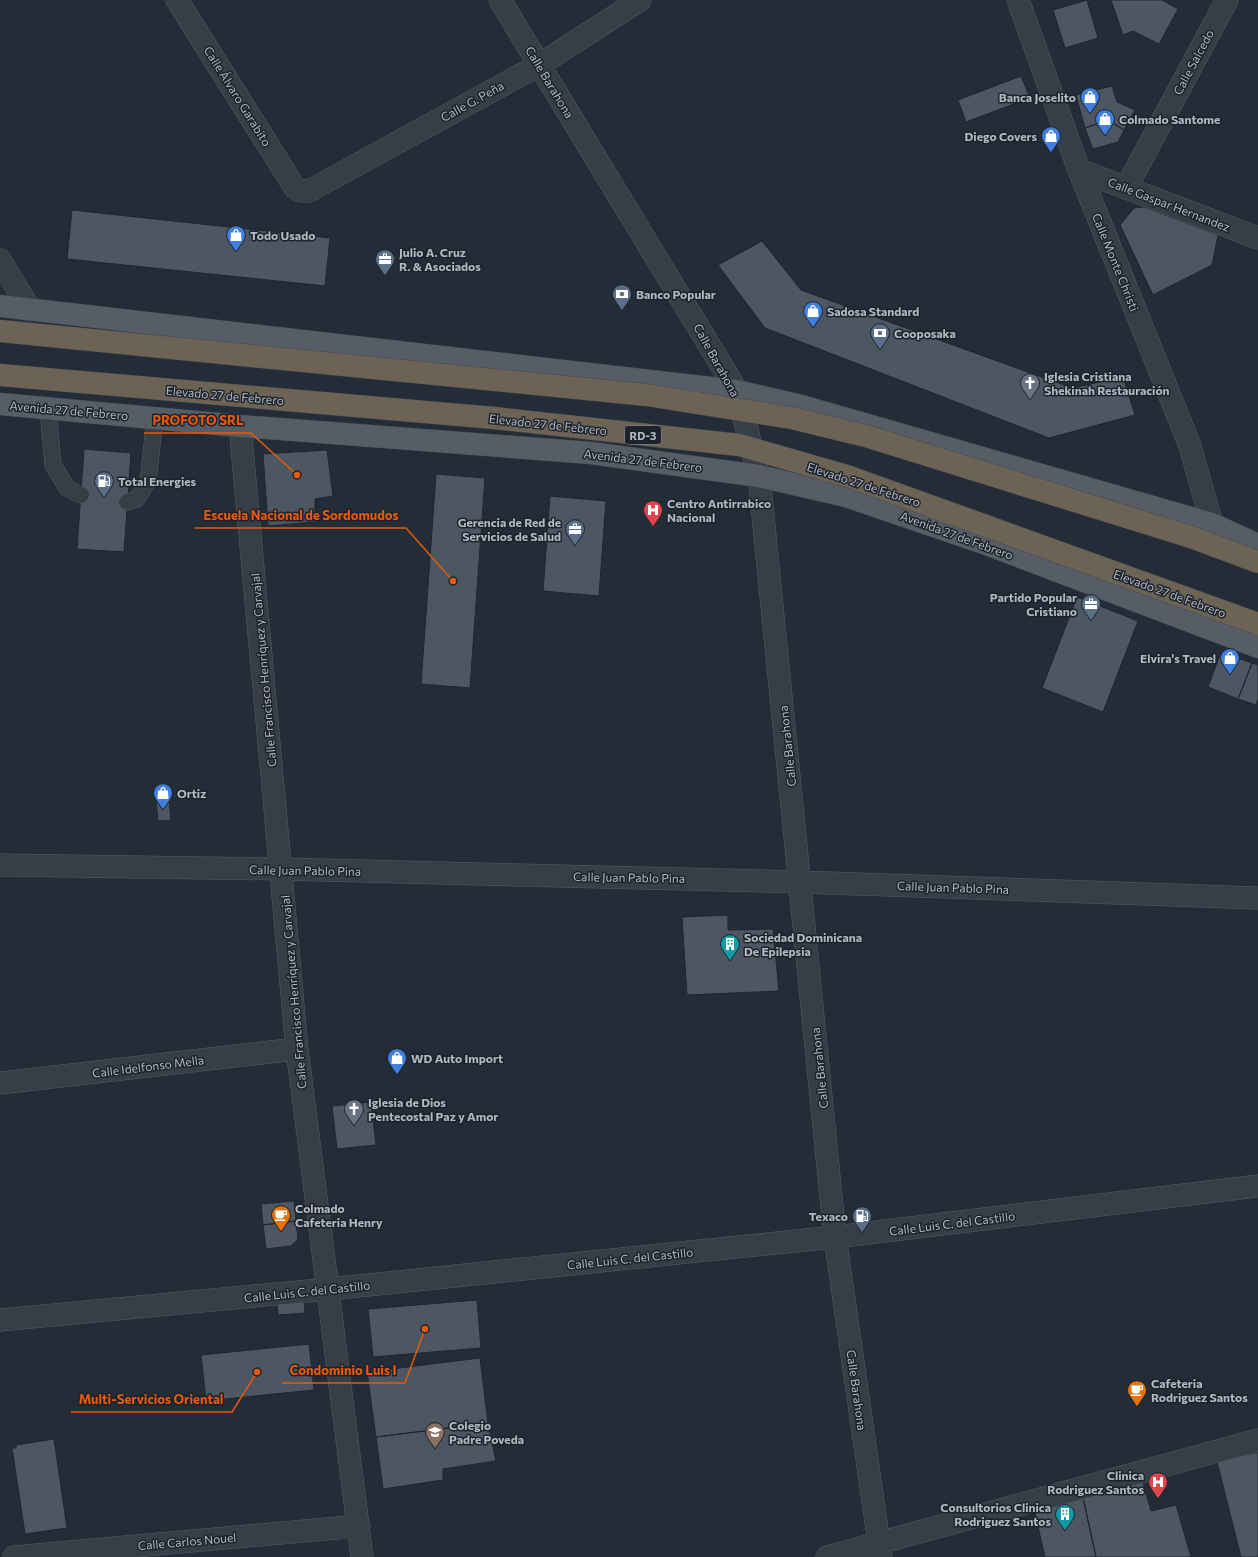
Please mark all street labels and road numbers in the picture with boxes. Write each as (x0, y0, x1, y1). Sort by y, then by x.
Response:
street label: Calle Salcedo (1170, 27, 1216, 97)
street label: Calle Álvaro Garabito (202, 43, 274, 149)
street label: Calle Barahona (523, 44, 577, 120)
street label: Calle G. Peña (438, 78, 506, 124)
street label: Calle Gaspar Hernandez (1106, 174, 1232, 234)
street label: Calle Monte Christi (1090, 211, 1142, 313)
street label: Calle Barahona (691, 321, 743, 399)
street label: Elevado 27 de Febrero (165, 383, 285, 407)
street label: Avenida 27 de Febrero (9, 398, 129, 422)
street label: Elevado 27 de Febrero (488, 411, 608, 437)
road number: RD-3 (625, 426, 661, 444)
street label: Avenida 27 de Febrero (583, 446, 703, 474)
street label: Elevado 27 de Febrero (805, 459, 923, 509)
street label: Avenida 27 de Febrero (899, 508, 1015, 562)
street label: Elevado 27 de Febrero (1112, 566, 1228, 620)
street label: Calle Francisco Henríquez y Carvajal (248, 573, 278, 767)
street label: Calle Barahona (776, 705, 798, 787)
street label: Calle Juan Pablo Pina (249, 862, 361, 879)
street label: Calle Juan Pablo Pina (573, 869, 685, 886)
street label: Calle Juan Pablo Pina (897, 878, 1009, 897)
street label: Calle Francisco Henríquez y Carvajal (278, 895, 308, 1089)
street label: Calle Barahona (808, 1027, 830, 1109)
street label: Calle Idelfonso Mella (91, 1052, 205, 1080)
street label: Calle Luis C. del Castillo (888, 1208, 1016, 1238)
street label: Calle Luis C. del Castillo (566, 1244, 694, 1272)
street label: Calle Luis C. del Castillo (243, 1277, 371, 1305)
street label: Calle Barahona (844, 1349, 870, 1431)
street label: Calle Carlos Nouel (137, 1530, 237, 1552)

